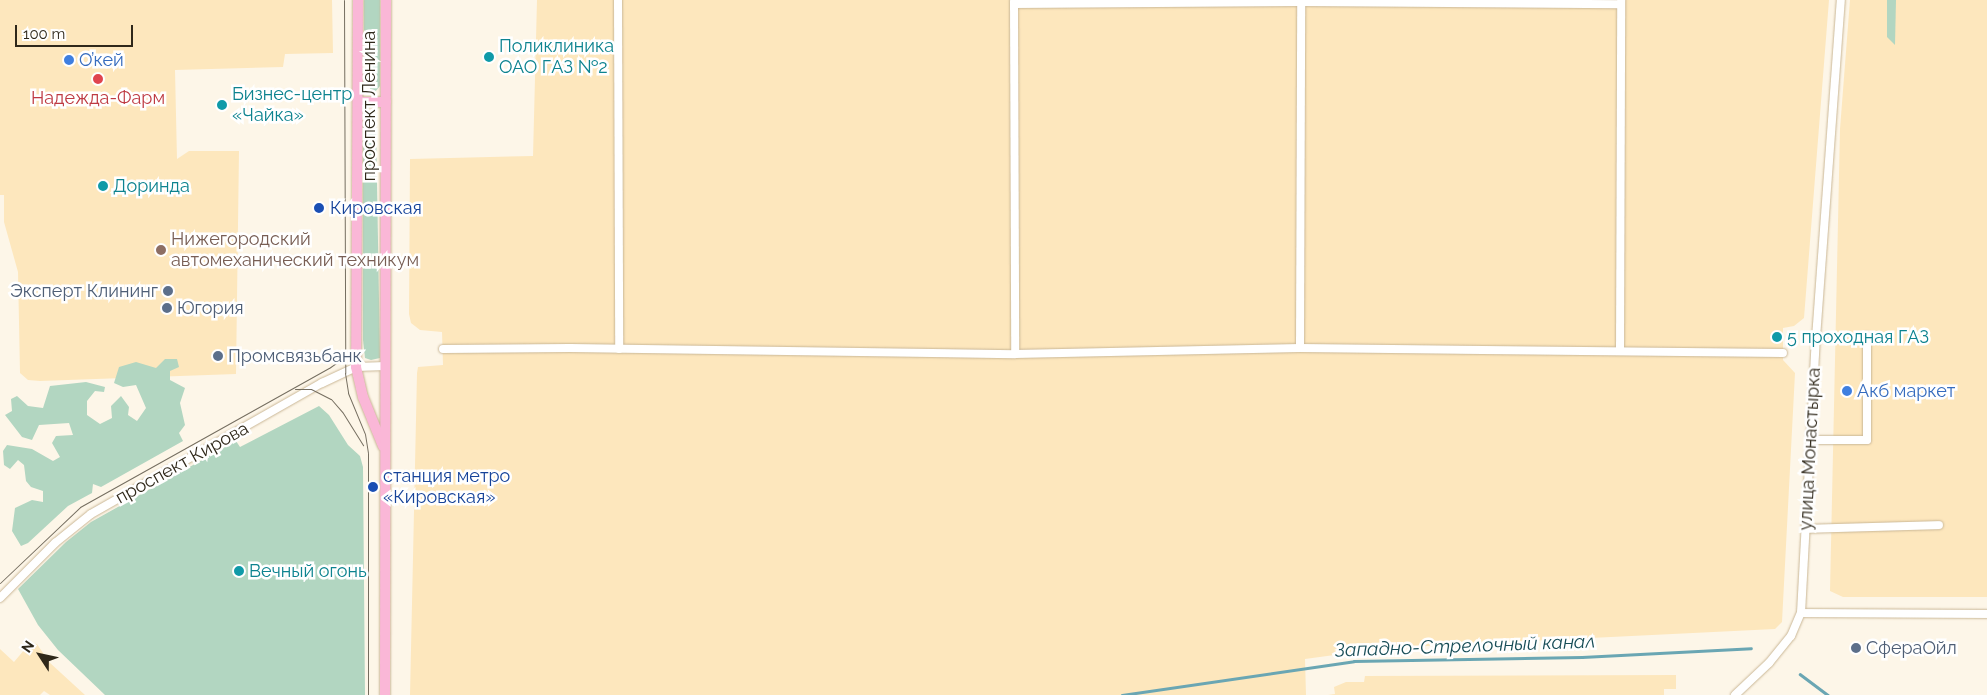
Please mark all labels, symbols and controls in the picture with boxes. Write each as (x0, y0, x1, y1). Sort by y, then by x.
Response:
scale bar (18, 15, 135, 47)
text: 100 m (23, 25, 65, 43)
street label: проспект Ленина (358, 31, 380, 181)
place label: Поликлиника ОАО ГАЗ №2 (499, 36, 614, 78)
place label: О’кей (79, 49, 124, 71)
marker: Поликлиника ОАО ГАЗ №2 (483, 51, 495, 63)
marker: О’кей (63, 54, 75, 66)
marker: Надежда-Фарм (92, 73, 104, 85)
place label: Бизнес-центр «Чайка» (232, 84, 352, 126)
place label: Надежда-Фарм (31, 87, 165, 109)
marker: Бизнес-центр «Чайка» (216, 99, 228, 111)
place label: Доринда (113, 175, 190, 197)
marker: Доринда (97, 180, 109, 192)
place label: Кировская (330, 197, 422, 219)
marker: Кировская (312, 201, 326, 215)
place label: Нижегородский автомеханический техникум (171, 229, 419, 272)
marker: Нижегородский автомеханический техникум (155, 244, 167, 256)
place label: Эксперт Клининг (10, 280, 158, 302)
marker: Эксперт Клининг (162, 285, 174, 297)
place label: Югория (177, 297, 244, 319)
marker: Югория (161, 302, 173, 314)
place label: 5 проходная ГАЗ (1787, 326, 1929, 348)
marker: 5 проходная ГАЗ (1771, 331, 1783, 343)
place label: Промсвязьбанк (228, 345, 362, 367)
marker: Промсвязьбанк (212, 350, 224, 362)
street label: улица Монастырка (1795, 367, 1825, 531)
place label: Акб маркет (1857, 380, 1955, 402)
marker: Акб маркет (1841, 385, 1853, 397)
street label: проспект Кирова (112, 418, 252, 508)
place label: станция метро «Кировская» (383, 466, 510, 508)
marker: станция метро «Кировская» (367, 481, 379, 493)
place label: Вечный огонь (249, 560, 367, 582)
marker: Вечный огонь (233, 565, 245, 577)
north arrow (15, 630, 65, 680)
water label: Западно-Стрелочный канал (1334, 630, 1596, 662)
text: N (18, 637, 37, 655)
place label: СфераОйл (1866, 637, 1957, 659)
marker: СфераОйл (1850, 642, 1862, 654)

